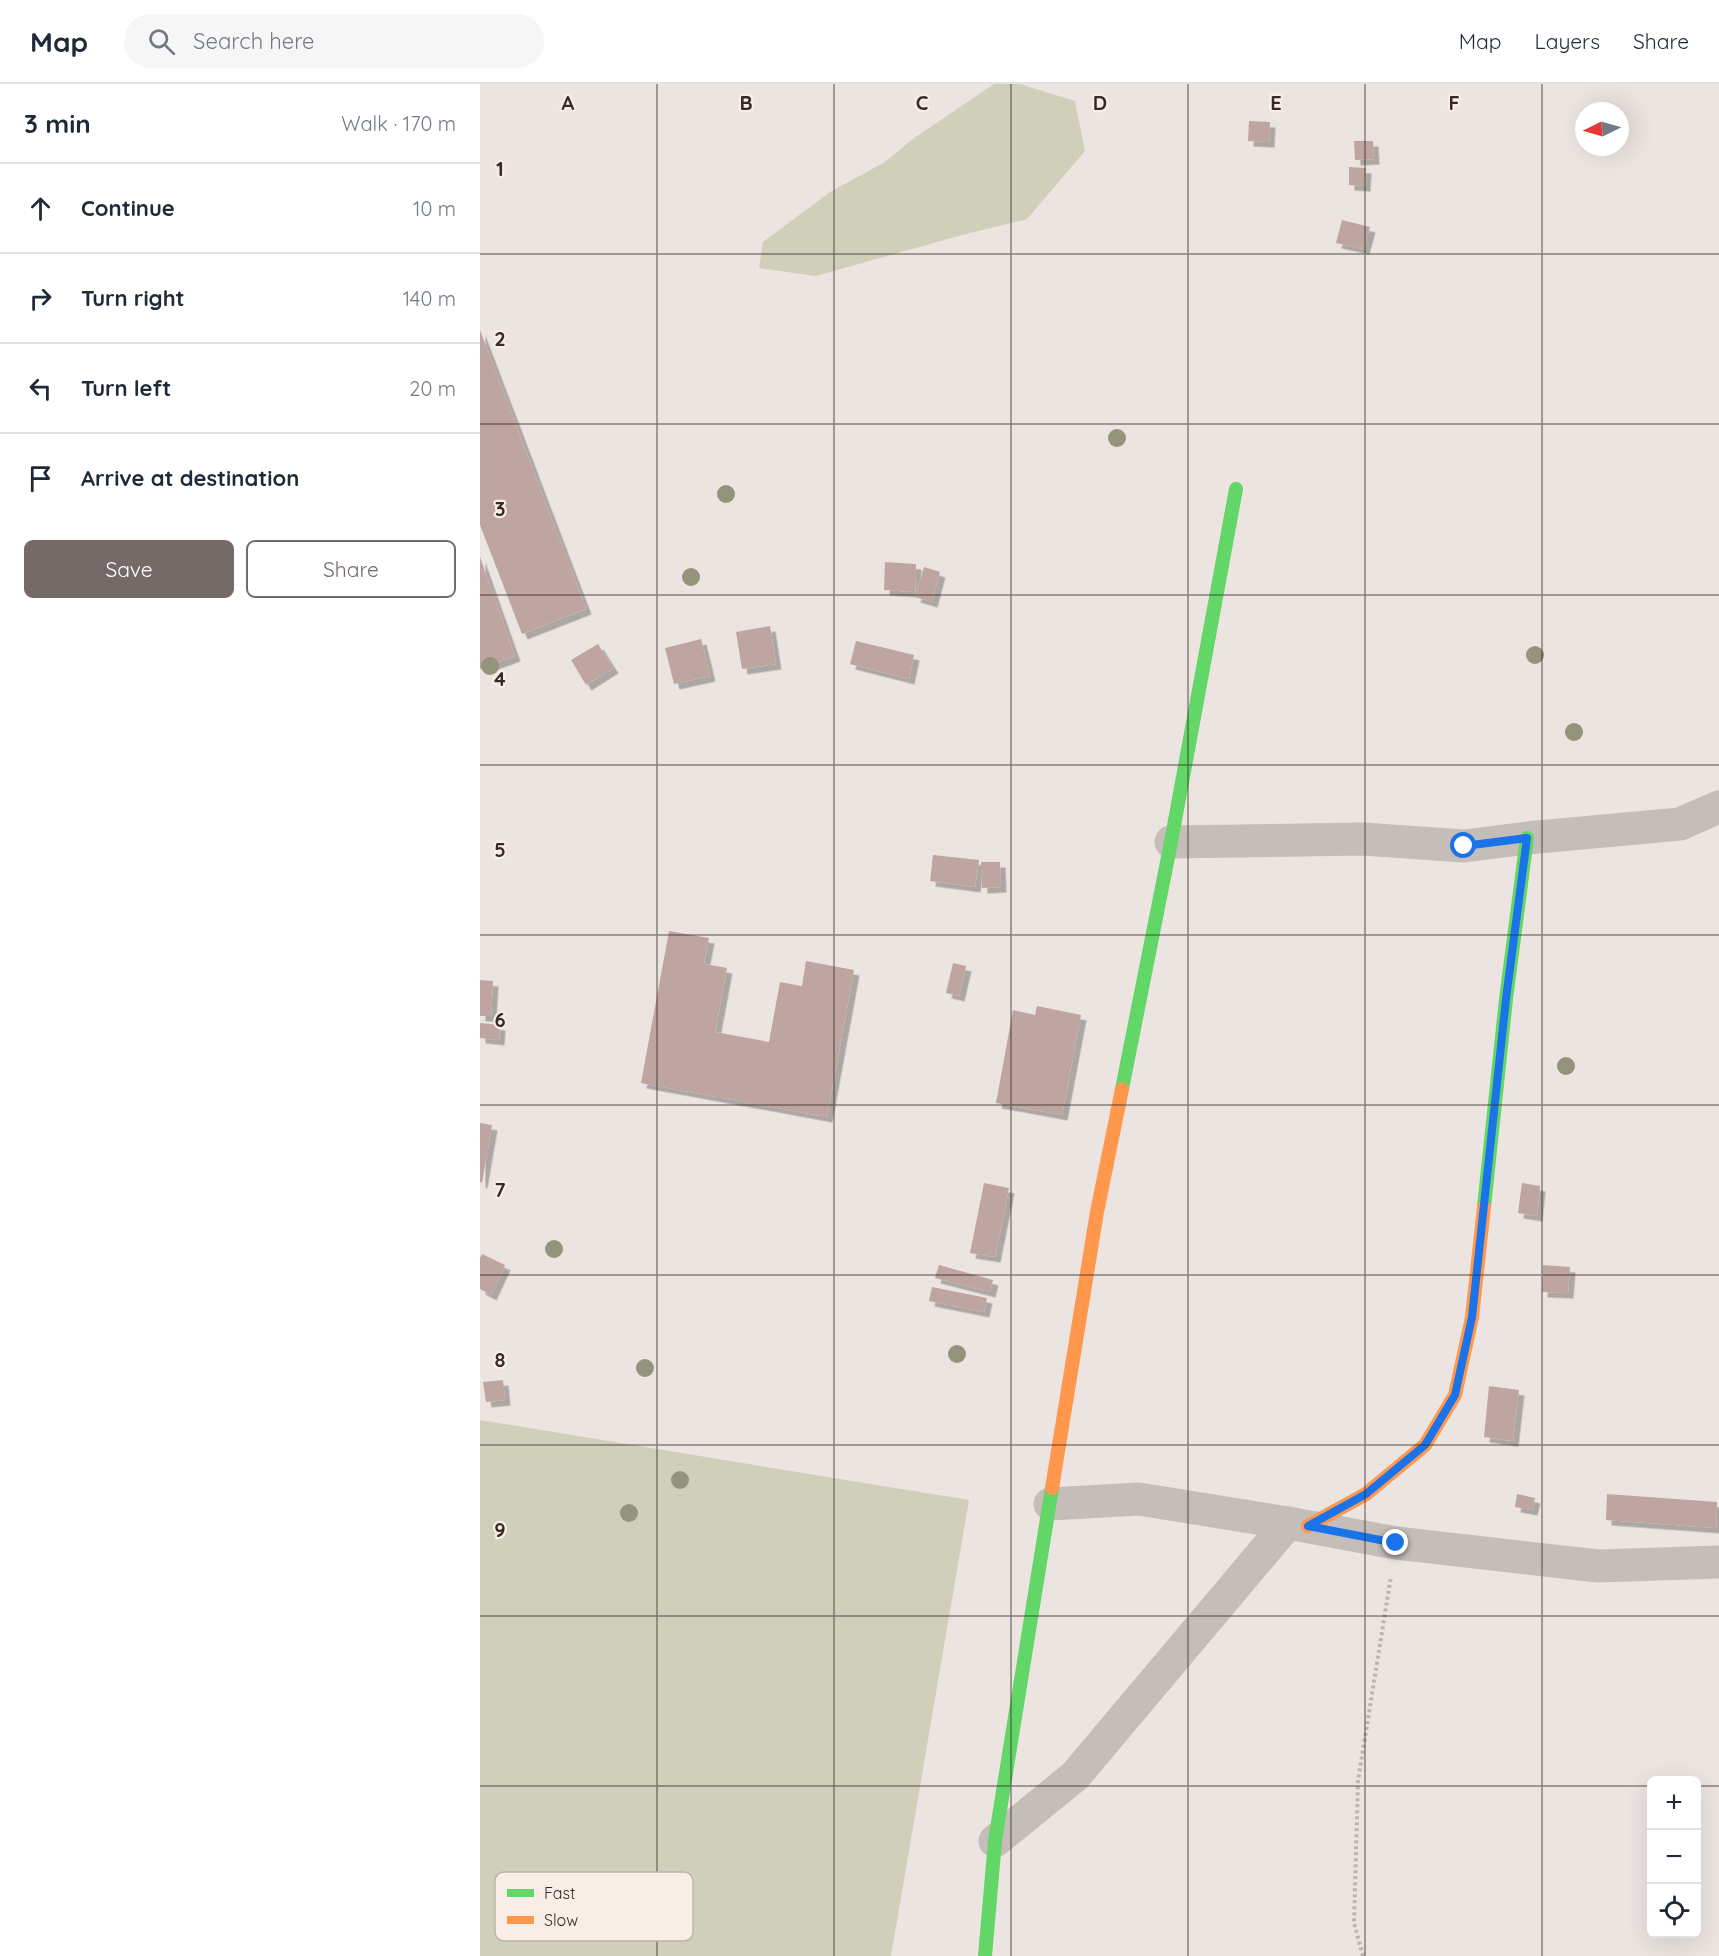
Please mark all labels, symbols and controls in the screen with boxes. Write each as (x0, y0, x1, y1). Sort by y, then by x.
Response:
search box (124, 14, 544, 68)
text: Map (30, 24, 88, 59)
icon: search (145, 25, 178, 58)
text: Search here (193, 27, 315, 55)
text: Map (1459, 28, 1502, 54)
text: Layers (1535, 28, 1600, 54)
text: Share (1633, 28, 1689, 54)
text: A (562, 90, 575, 115)
text: B (739, 90, 753, 115)
text: C (916, 90, 929, 115)
text: D (1093, 90, 1107, 115)
text: E (1270, 90, 1282, 115)
text: F (1448, 90, 1460, 115)
north arrow (1575, 102, 1629, 156)
text: 3 min (24, 107, 91, 140)
text: Walk · 170 m (341, 111, 456, 136)
text: 1 (496, 156, 504, 181)
icon: ahead (24, 192, 57, 225)
text: Continue (81, 194, 175, 222)
text: 10 m (413, 196, 456, 221)
icon: right (24, 282, 57, 315)
text: Turn right (81, 284, 185, 312)
text: 140 m (403, 286, 456, 311)
text: 2 (494, 326, 506, 351)
icon: left (24, 372, 57, 405)
text: Turn left (81, 374, 171, 402)
text: 20 m (409, 376, 456, 401)
icon: arrive (24, 462, 57, 495)
text: Arrive at destination (81, 464, 299, 492)
text: 3 (495, 496, 505, 521)
button: Save (24, 540, 234, 598)
button: Share (246, 540, 456, 598)
text: 4 (494, 666, 506, 691)
route start (1450, 832, 1476, 858)
text: 5 (494, 837, 506, 862)
text: 6 (494, 1007, 506, 1032)
text: 7 (495, 1177, 506, 1202)
text: 8 (495, 1347, 506, 1372)
text: 9 (494, 1517, 506, 1542)
route end (1382, 1529, 1408, 1555)
map controls (1647, 1776, 1701, 1938)
button: + (1647, 1776, 1701, 1830)
button: − (1647, 1830, 1701, 1884)
legend (495, 1872, 693, 1941)
text: Fast (544, 1883, 575, 1903)
button: locate (1647, 1884, 1701, 1938)
text: Slow (544, 1910, 578, 1930)

